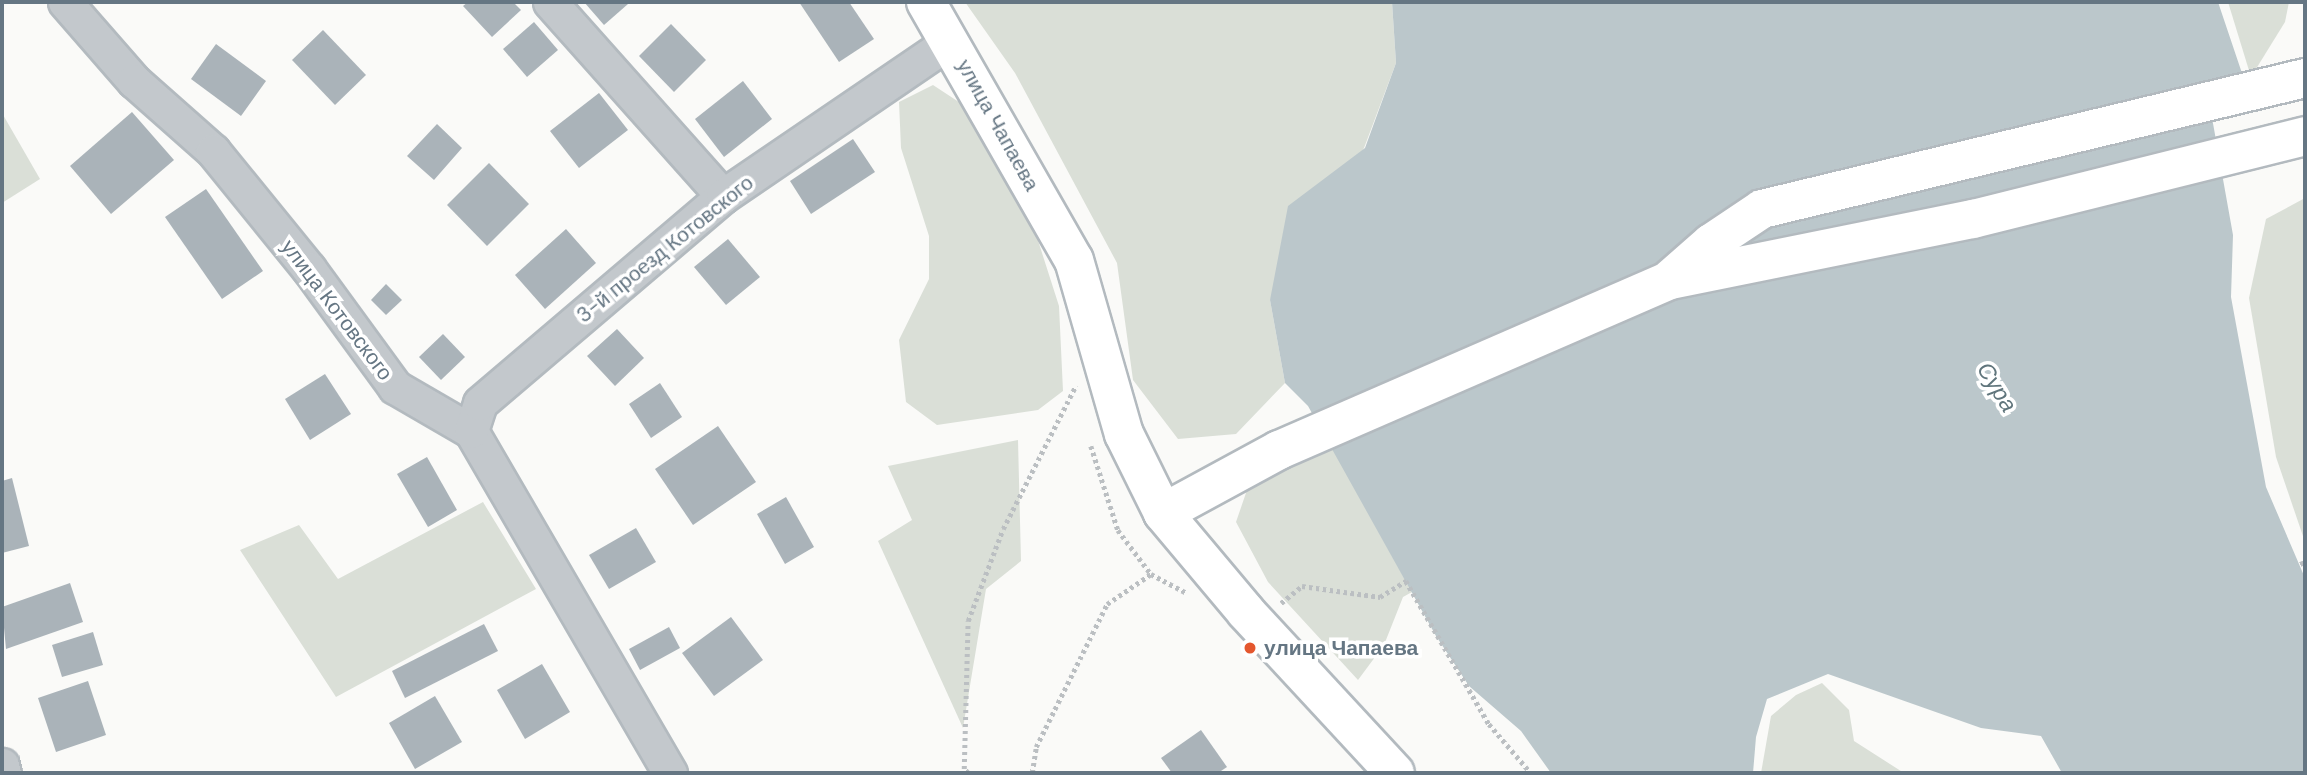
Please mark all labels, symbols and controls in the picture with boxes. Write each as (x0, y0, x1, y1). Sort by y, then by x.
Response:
street label: улица Чапаева (952, 55, 1044, 195)
street label: 3-й проезд Котовского (572, 170, 758, 328)
street label: улица Котовского (276, 235, 398, 385)
water label: Сура (1971, 357, 2023, 417)
place label: улица Чапаева (1264, 635, 1418, 661)
marker: улица Чапаева (1242, 640, 1258, 656)

